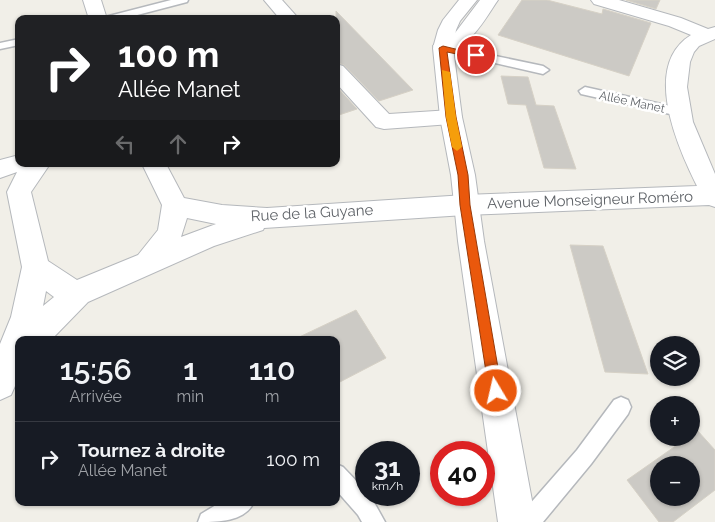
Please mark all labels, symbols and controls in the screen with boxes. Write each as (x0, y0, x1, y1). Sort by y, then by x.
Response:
text: 100 m (118, 34, 219, 75)
pin (455, 34, 497, 76)
icon: right (35, 35, 100, 100)
icon: arrive (462, 41, 490, 69)
text: Allée Manet (118, 76, 240, 102)
street label: Allée Manet (598, 88, 666, 116)
icon: left (111, 130, 139, 158)
icon: ahead (164, 130, 192, 158)
icon: right (217, 130, 245, 158)
street label: Avenue Monseigneur Roméro (487, 187, 693, 213)
street label: Rue de la Guyane (250, 201, 374, 225)
map controls (650, 336, 700, 506)
button: layers (650, 336, 700, 386)
text: 15:56 (60, 352, 132, 387)
text: 1 (183, 352, 197, 387)
text: 110 (249, 352, 295, 387)
position arrow (469, 364, 521, 416)
text: Arrivée (69, 387, 122, 406)
text: min (176, 387, 204, 406)
text: m (265, 387, 279, 406)
button: + (650, 396, 700, 446)
text: Tournez à droite (78, 439, 225, 461)
speed limit sign: 40 (430, 441, 495, 506)
icon: right (35, 445, 63, 473)
text: 100 m (266, 448, 320, 470)
text: 31 (374, 452, 401, 482)
button: − (650, 456, 700, 506)
text: Allée Manet (78, 461, 167, 480)
text: km/h (372, 479, 403, 493)

